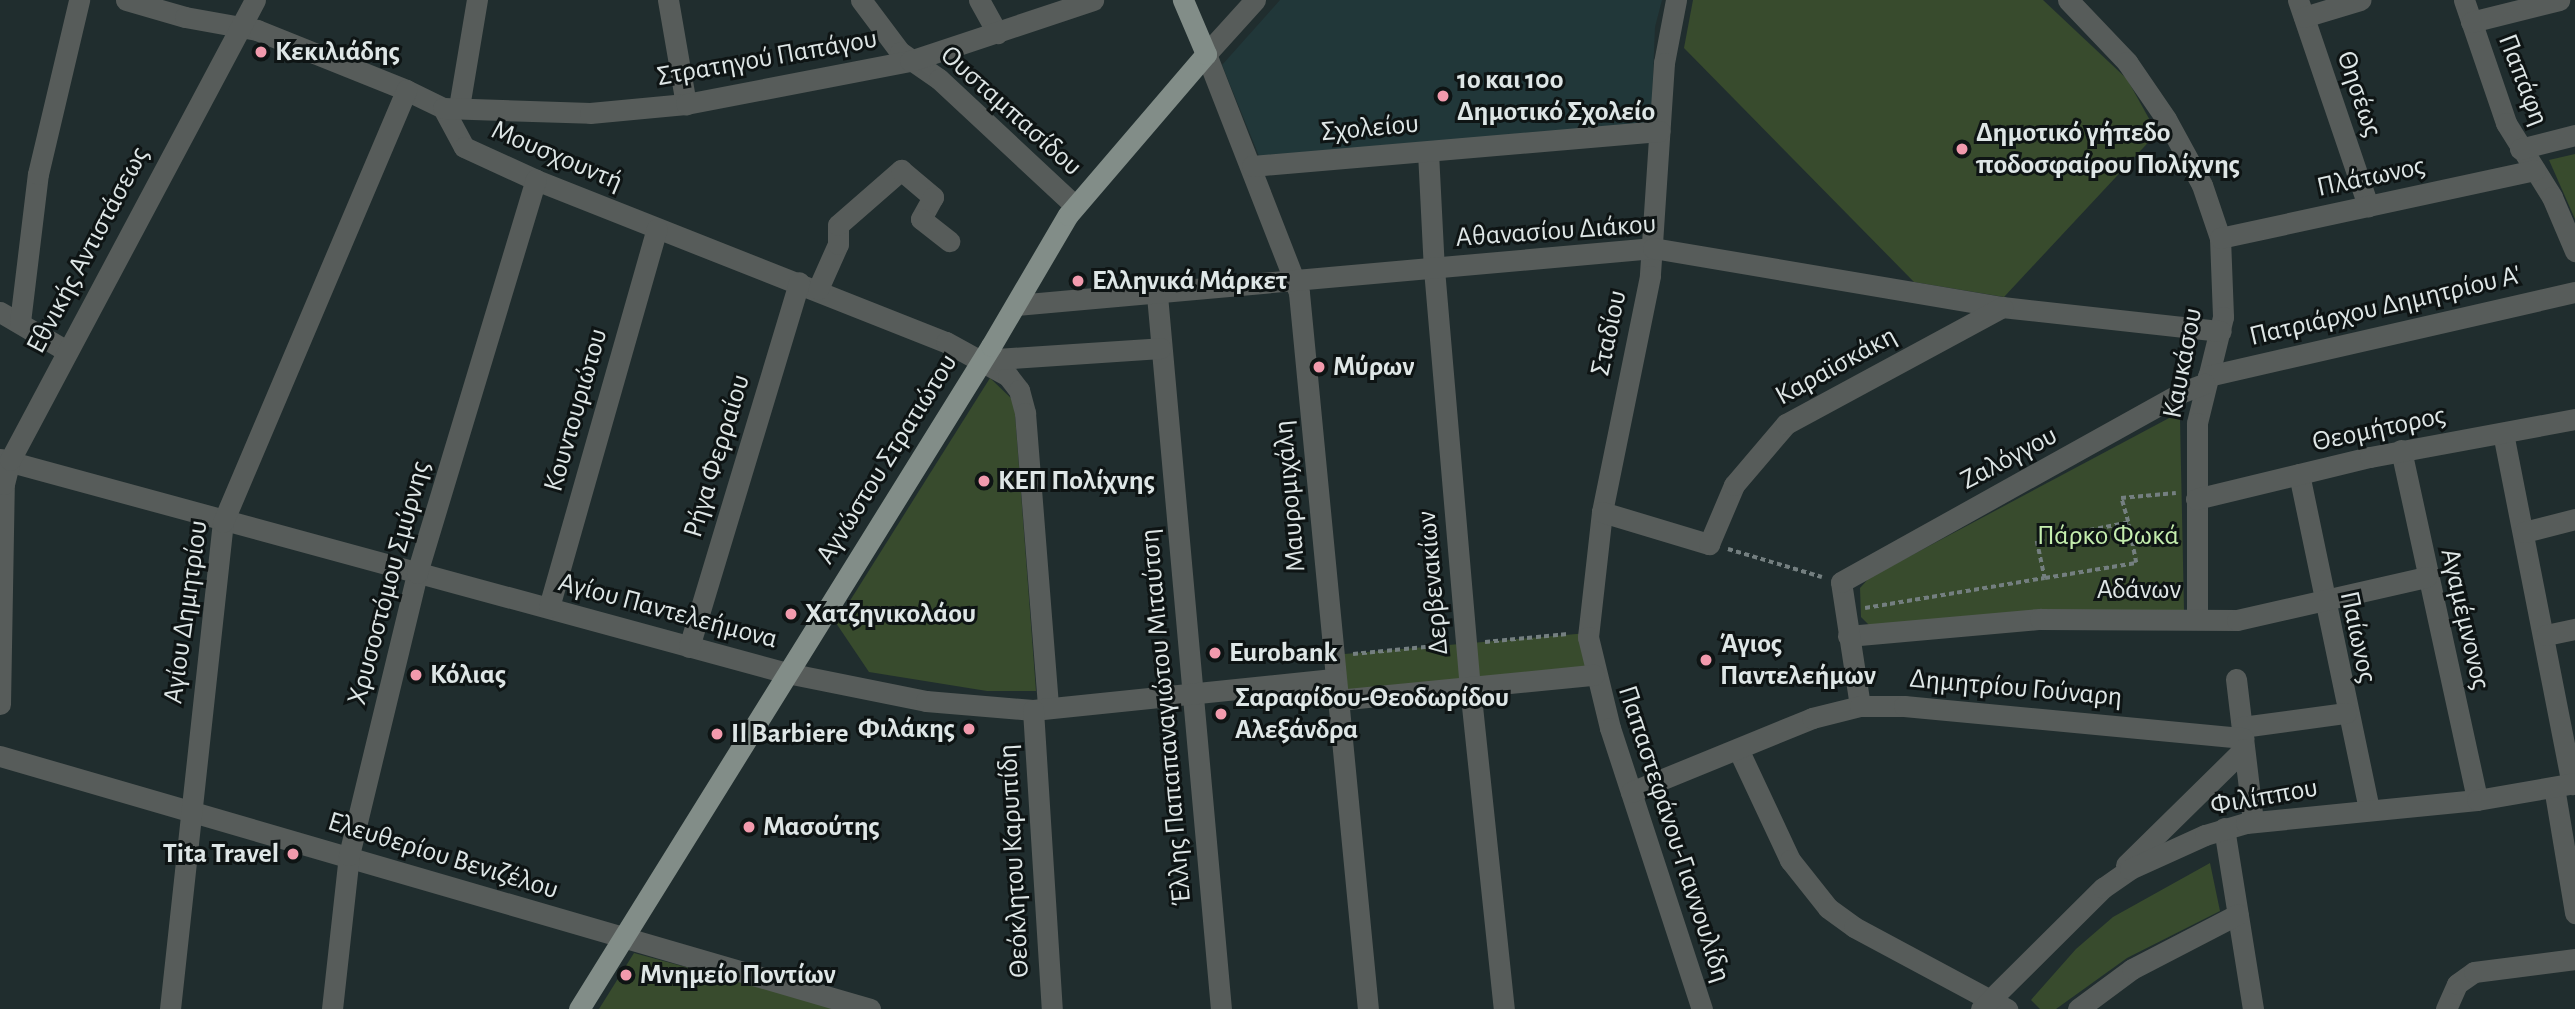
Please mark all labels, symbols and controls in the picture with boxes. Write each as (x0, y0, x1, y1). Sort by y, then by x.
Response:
street label: Στρατηγού Παπάγου (654, 22, 880, 94)
street label: Παπάφη (2490, 29, 2556, 131)
place label: Κεκιλιάδης (275, 35, 400, 69)
street label: Ουσταμπασίδου (933, 39, 1089, 183)
marker: Κεκιλιάδης (253, 44, 269, 60)
street label: Θησέως (2329, 47, 2389, 141)
place label: 1ο και 10ο Δημοτικό Σχολείο (1457, 63, 1655, 129)
marker: 1ο και 10ο Δημοτικό Σχολείο (1435, 88, 1451, 104)
street label: Σχολείου (1320, 107, 1420, 149)
street label: Μουσχουντή (486, 113, 628, 199)
place label: Δημοτικό γήπεδο ποδοσφαίρου Πολίχνης (1976, 116, 2240, 182)
street label: Εθνικής Αντιστάσεως (19, 141, 157, 359)
marker: Δημοτικό γήπεδο ποδοσφαίρου Πολίχνης (1954, 141, 1970, 157)
street label: Πλάτωνος (2314, 149, 2428, 205)
street label: Αθανασίου Διάκου (1455, 207, 1657, 255)
street label: Πατριάρχου Δημητρίου Α' (2246, 258, 2524, 354)
place label: Ελληνικά Μάρκετ (1092, 264, 1287, 298)
marker: Ελληνικά Μάρκετ (1070, 273, 1086, 289)
street label: Σταδίου (1584, 287, 1634, 379)
street label: Καυκάσου (2156, 305, 2210, 421)
street label: Καραϊσκάκη (1770, 319, 1902, 413)
street label: Κουντουριώτου (537, 325, 615, 495)
street label: Αγνώστου Στρατιώτου (809, 348, 965, 570)
place label: Μύρων (1333, 350, 1415, 384)
marker: Μύρων (1311, 359, 1327, 375)
street label: Ρήγα Φερραίου (676, 370, 758, 542)
street label: Θεομήτορος (2309, 399, 2449, 459)
street label: Μαυρομιχάλη (1267, 419, 1313, 573)
street label: Ζαλόγγου (1955, 419, 2063, 497)
street label: Χρυσοστόμου Σμύρνης (340, 457, 438, 709)
place label: ΚΕΠ Πολίχνης (998, 464, 1155, 498)
marker: ΚΕΠ Πολίχνης (976, 473, 992, 489)
street label: Δερβενακίων (1410, 510, 1456, 656)
street label: Αγίου Δημητρίου (157, 518, 215, 706)
park label: Πάρκο Φωκά (2037, 519, 2179, 553)
street label: Έλλης Παπαπαναγιώτου Μιταύτση (1133, 527, 1199, 907)
street label: Αγαμέμνονος (2432, 545, 2498, 693)
street label: Αγίου Παντελεήμονα (555, 566, 781, 656)
street label: Αδάνων (2097, 573, 2181, 607)
street label: Παίωνος (2332, 588, 2384, 686)
place label: Χατζηνικολάου (805, 597, 976, 631)
marker: Χατζηνικολάου (783, 606, 799, 622)
place label: Άγιος Παντελεήμων (1720, 627, 1876, 693)
place label: Eurobank (1229, 636, 1337, 670)
marker: Eurobank (1207, 645, 1223, 661)
marker: Άγιος Παντελεήμων (1698, 652, 1714, 668)
place label: Κόλιας (430, 658, 506, 692)
street label: Δημητρίου Γούναρη (1908, 662, 2124, 714)
marker: Κόλιας (408, 667, 424, 683)
place label: Σαραφίδου-Θεοδωρίδου Αλεξάνδρα (1235, 681, 1509, 747)
street label: Παπαστεφάνου-Γιαννουλίδη (1610, 681, 1738, 987)
marker: Σαραφίδου-Θεοδωρίδου Αλεξάνδρα (1213, 706, 1229, 722)
place label: Φιλάκης (858, 712, 955, 746)
place label: Il Barbiere (731, 717, 848, 751)
marker: Φιλάκης (961, 721, 977, 737)
marker: Il Barbiere (709, 726, 725, 742)
street label: Θεόκλητου Καρυπίδη (991, 743, 1037, 979)
street label: Φιλίππου (2208, 771, 2320, 823)
street label: Ελευθερίου Βενιζέλου (324, 805, 562, 907)
place label: Μασούτης (763, 810, 880, 844)
marker: Μασούτης (741, 819, 757, 835)
place label: Tita Travel (163, 837, 279, 871)
marker: Tita Travel (285, 846, 301, 862)
place label: Μνημείο Ποντίων (640, 958, 836, 992)
marker: Μνημείο Ποντίων (618, 967, 634, 983)

